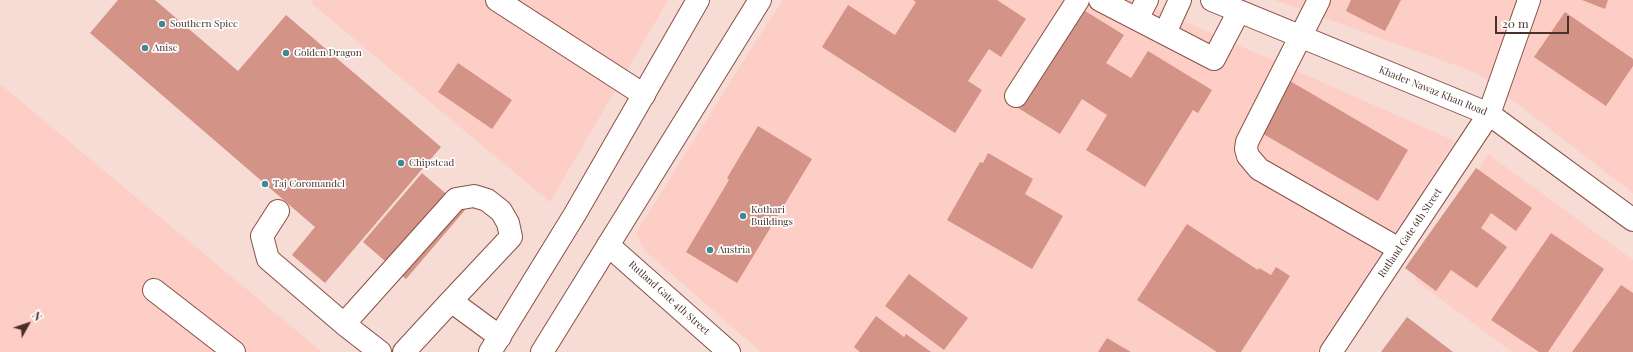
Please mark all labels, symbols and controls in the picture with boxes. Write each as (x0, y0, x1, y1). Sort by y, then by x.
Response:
scale bar (1497, 8, 1571, 34)
text: 20 m (1502, 15, 1529, 31)
place label: Southern Spice (170, 18, 238, 30)
marker: Southern Spice (157, 19, 167, 29)
place label: Anise (153, 42, 178, 54)
marker: Anise (140, 43, 150, 53)
place label: Golden Dragon (294, 47, 362, 59)
marker: Golden Dragon (281, 48, 291, 58)
street label: Khader Nawaz Khan Road (1377, 64, 1489, 118)
place label: Chipstead (409, 157, 454, 169)
marker: Chipstead (396, 158, 406, 168)
place label: Taj Coromandel (273, 178, 345, 190)
marker: Taj Coromandel (260, 179, 270, 189)
street label: Rutland Gate 6th Street (1376, 186, 1444, 280)
place label: Kothari Buildings (751, 204, 793, 228)
marker: Kothari Buildings (738, 211, 748, 221)
place label: Austria (718, 244, 750, 256)
marker: Austria (705, 245, 715, 255)
street label: Rutland Gate 4th Street (626, 259, 712, 337)
north arrow (8, 304, 48, 344)
text: N (29, 308, 46, 324)

